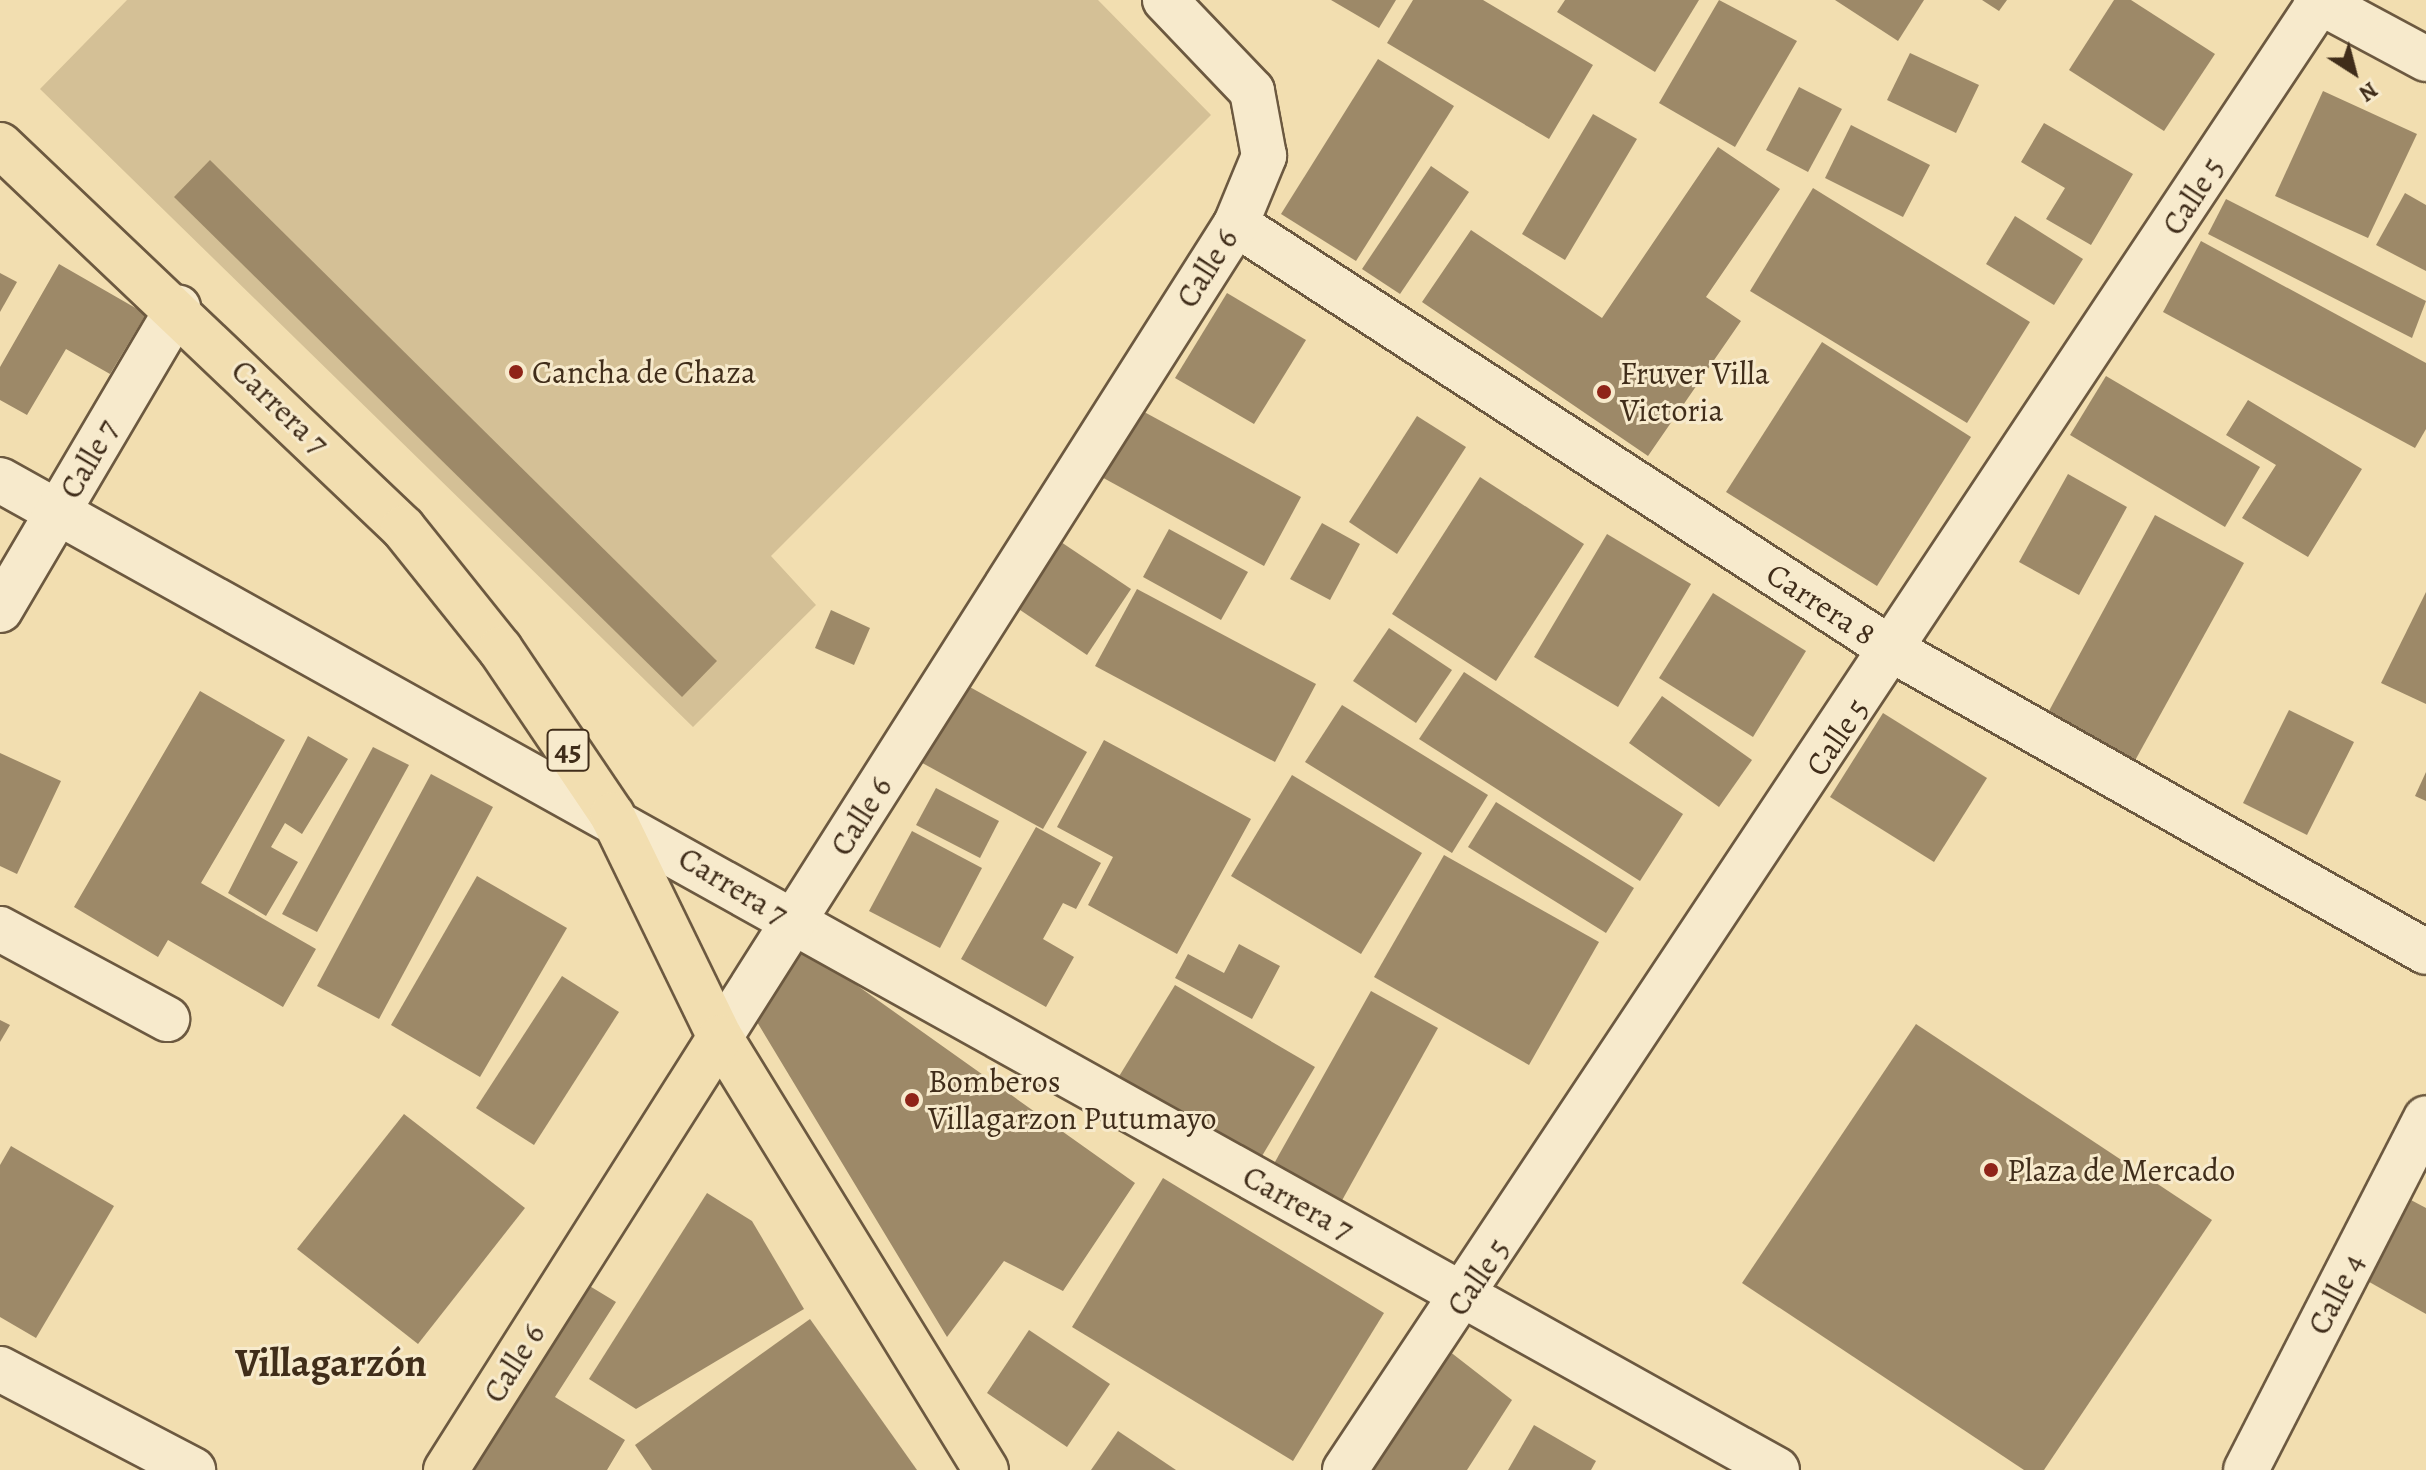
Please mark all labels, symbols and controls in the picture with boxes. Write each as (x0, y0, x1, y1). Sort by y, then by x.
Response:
north arrow (2314, 32, 2394, 112)
text: N (2353, 75, 2383, 108)
street label: Calle 5 (2154, 150, 2232, 242)
street label: Calle 6 (1168, 221, 1246, 315)
street label: Carrera 7 (223, 351, 337, 463)
place label: Cancha de Chaza (532, 353, 756, 391)
place label: Fruver Villa Victoria (1620, 355, 1770, 430)
marker: Cancha de Chaza (507, 363, 525, 381)
marker: Fruver Villa Victoria (1595, 383, 1613, 401)
street label: Calle 7 (51, 413, 127, 505)
street label: Carrera 8 (1759, 555, 1883, 653)
street label: Calle 5 (1797, 691, 1877, 783)
road number: 45 (546, 724, 590, 776)
street label: Calle 6 (822, 769, 900, 863)
street label: Carrera 7 (672, 839, 794, 933)
place label: Bomberos Villagarzon Putumayo (928, 1063, 1217, 1138)
marker: Bomberos Villagarzon Putumayo (903, 1091, 921, 1109)
place label: Plaza de Mercado (2007, 1151, 2235, 1189)
street label: Carrera 7 (1236, 1157, 1360, 1249)
marker: Plaza de Mercado (1982, 1161, 2000, 1179)
street label: Calle 5 (1438, 1231, 1518, 1323)
street label: Calle 4 (2299, 1247, 2373, 1341)
street label: Calle 6 (475, 1316, 553, 1410)
district label: Villagarzón (235, 1339, 427, 1387)

